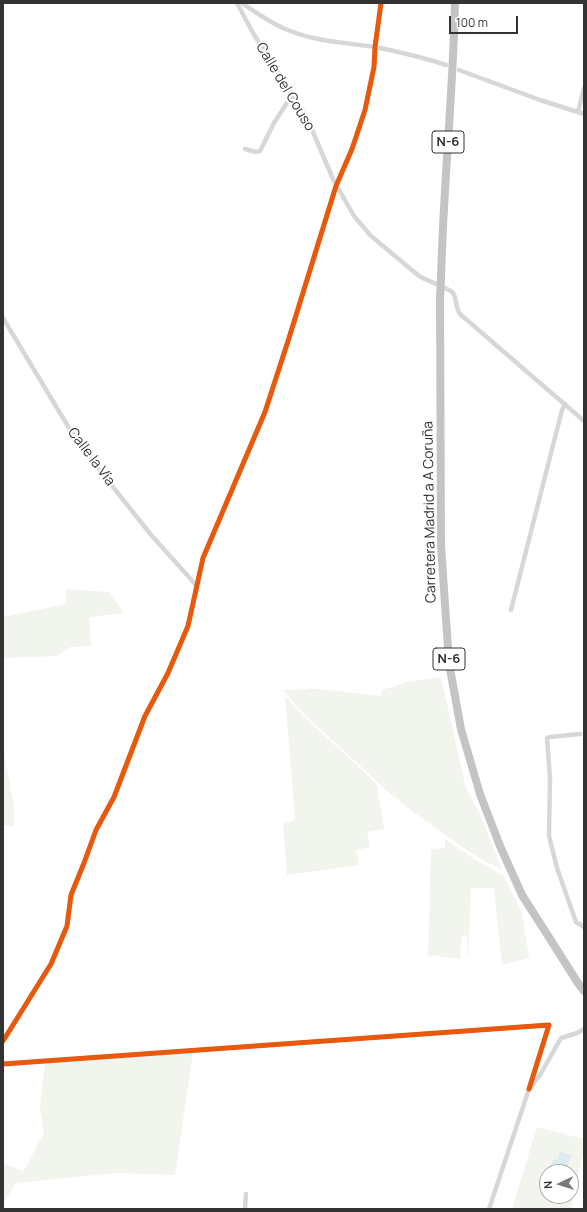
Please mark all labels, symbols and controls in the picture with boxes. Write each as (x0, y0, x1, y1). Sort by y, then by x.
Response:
scale bar (451, 8, 520, 34)
text: 100 m (456, 14, 488, 31)
street label: Calle del Couso (252, 40, 318, 134)
road number: N-6 (432, 131, 464, 153)
street label: Carretera Madrid a A Coruña (420, 421, 440, 603)
street label: Calle la Vía (64, 425, 118, 489)
road number: N-6 (433, 648, 465, 670)
north arrow (539, 1164, 579, 1204)
text: N (540, 1180, 555, 1189)

